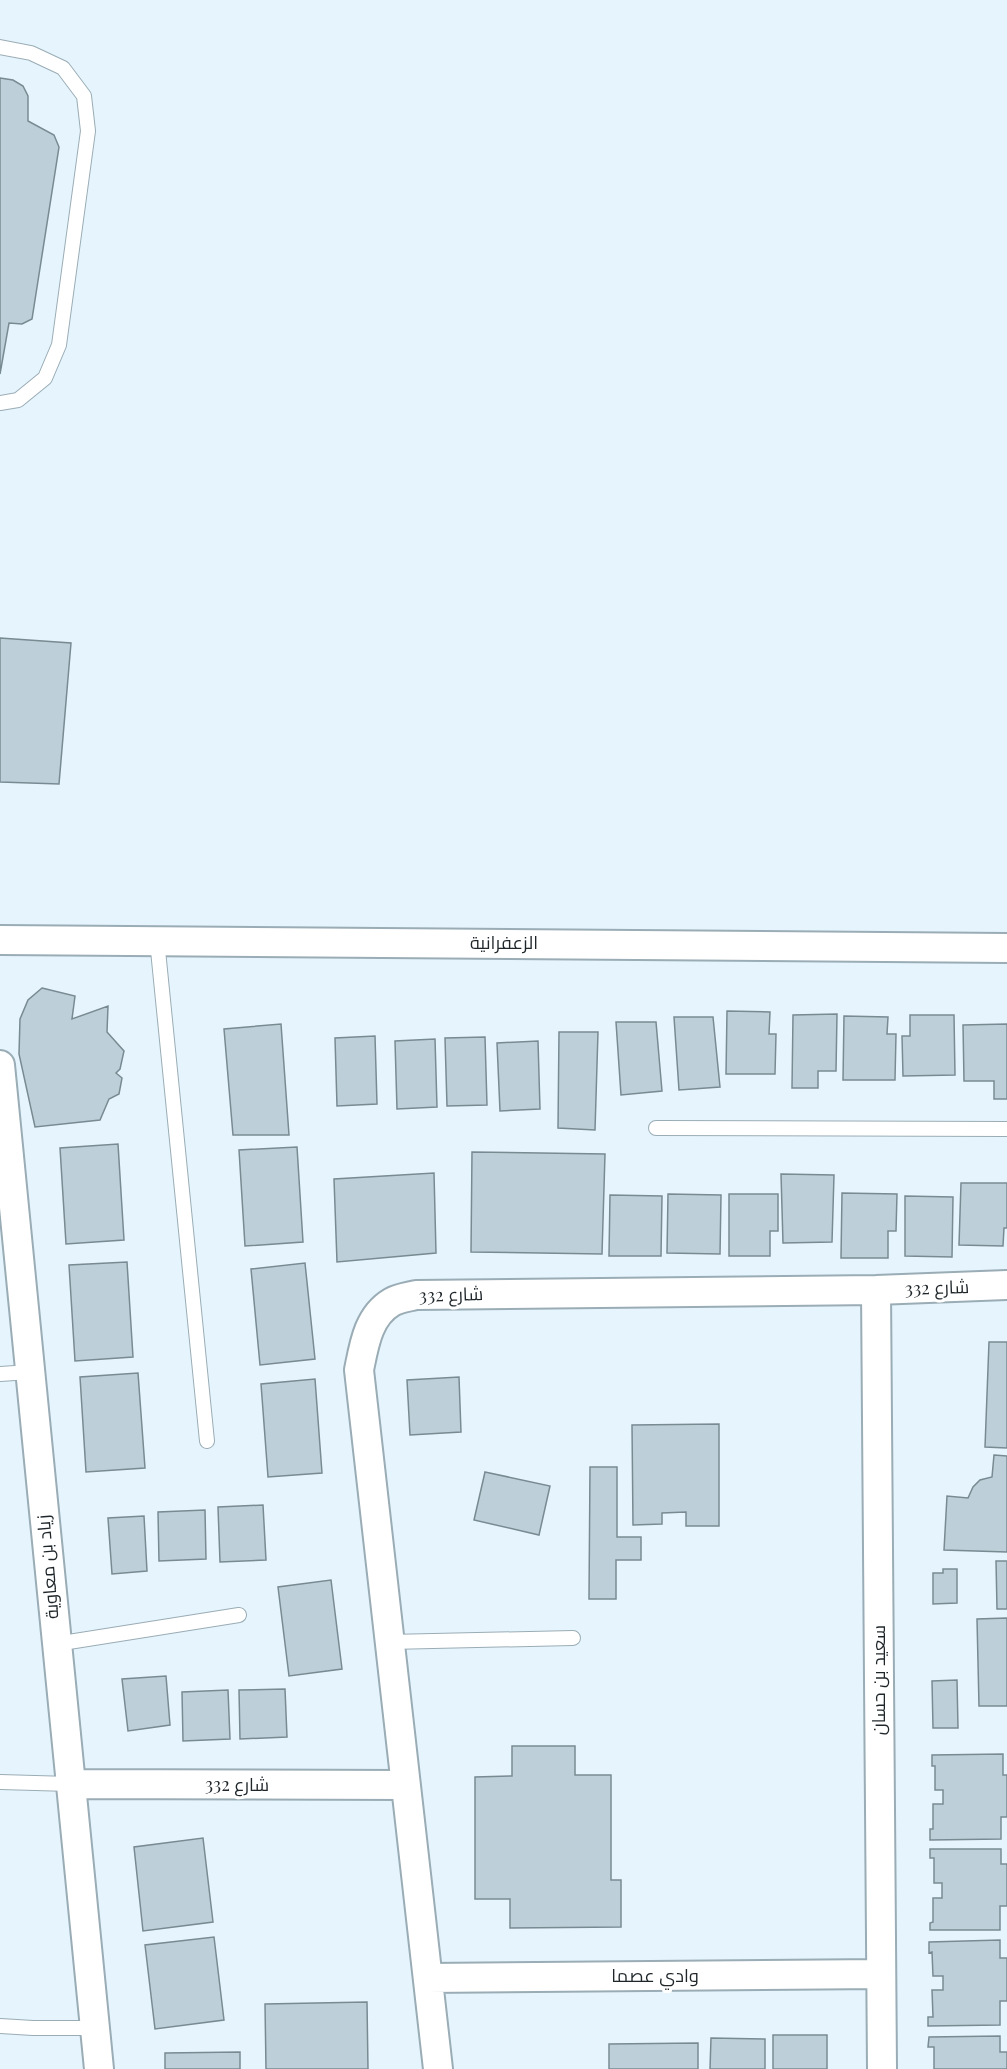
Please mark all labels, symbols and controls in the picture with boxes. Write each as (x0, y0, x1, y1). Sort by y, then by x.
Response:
street label: الزعفرانية (470, 930, 538, 954)
street label: شارع 332 (904, 1274, 970, 1301)
street label: شارع 332 (418, 1281, 484, 1308)
street label: زياد بن معاوية (30, 1514, 64, 1620)
street label: سعيد بن حسان (866, 1625, 890, 1735)
street label: شارع 332 (205, 1772, 269, 1797)
street label: وادي عصما (611, 1963, 699, 1990)

